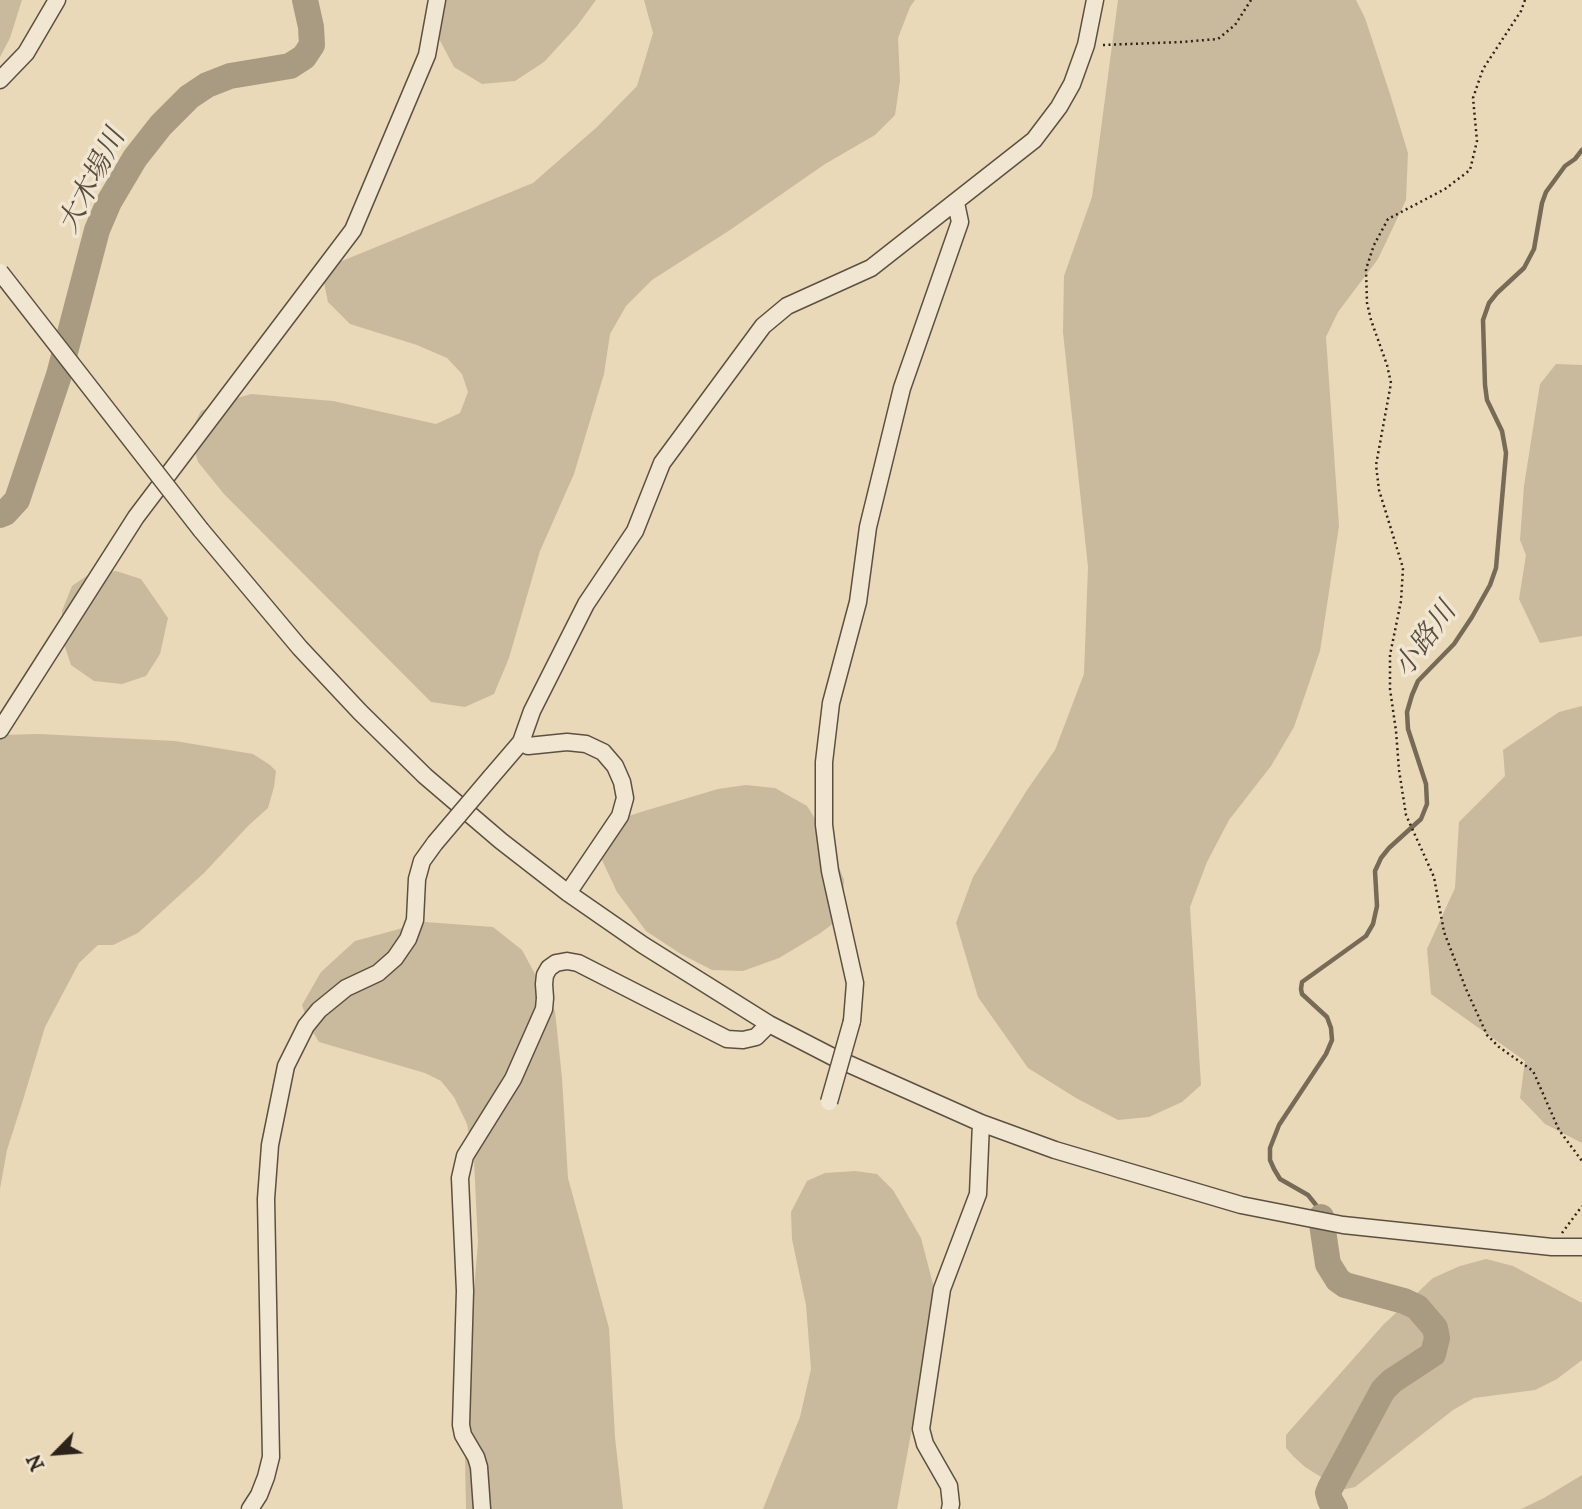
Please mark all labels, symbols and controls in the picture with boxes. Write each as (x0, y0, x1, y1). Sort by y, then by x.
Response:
water label: 大木場川 (54, 124, 134, 240)
water label: 小路川 (1389, 597, 1465, 685)
north arrow (21, 1418, 91, 1488)
text: N (23, 1450, 50, 1474)

